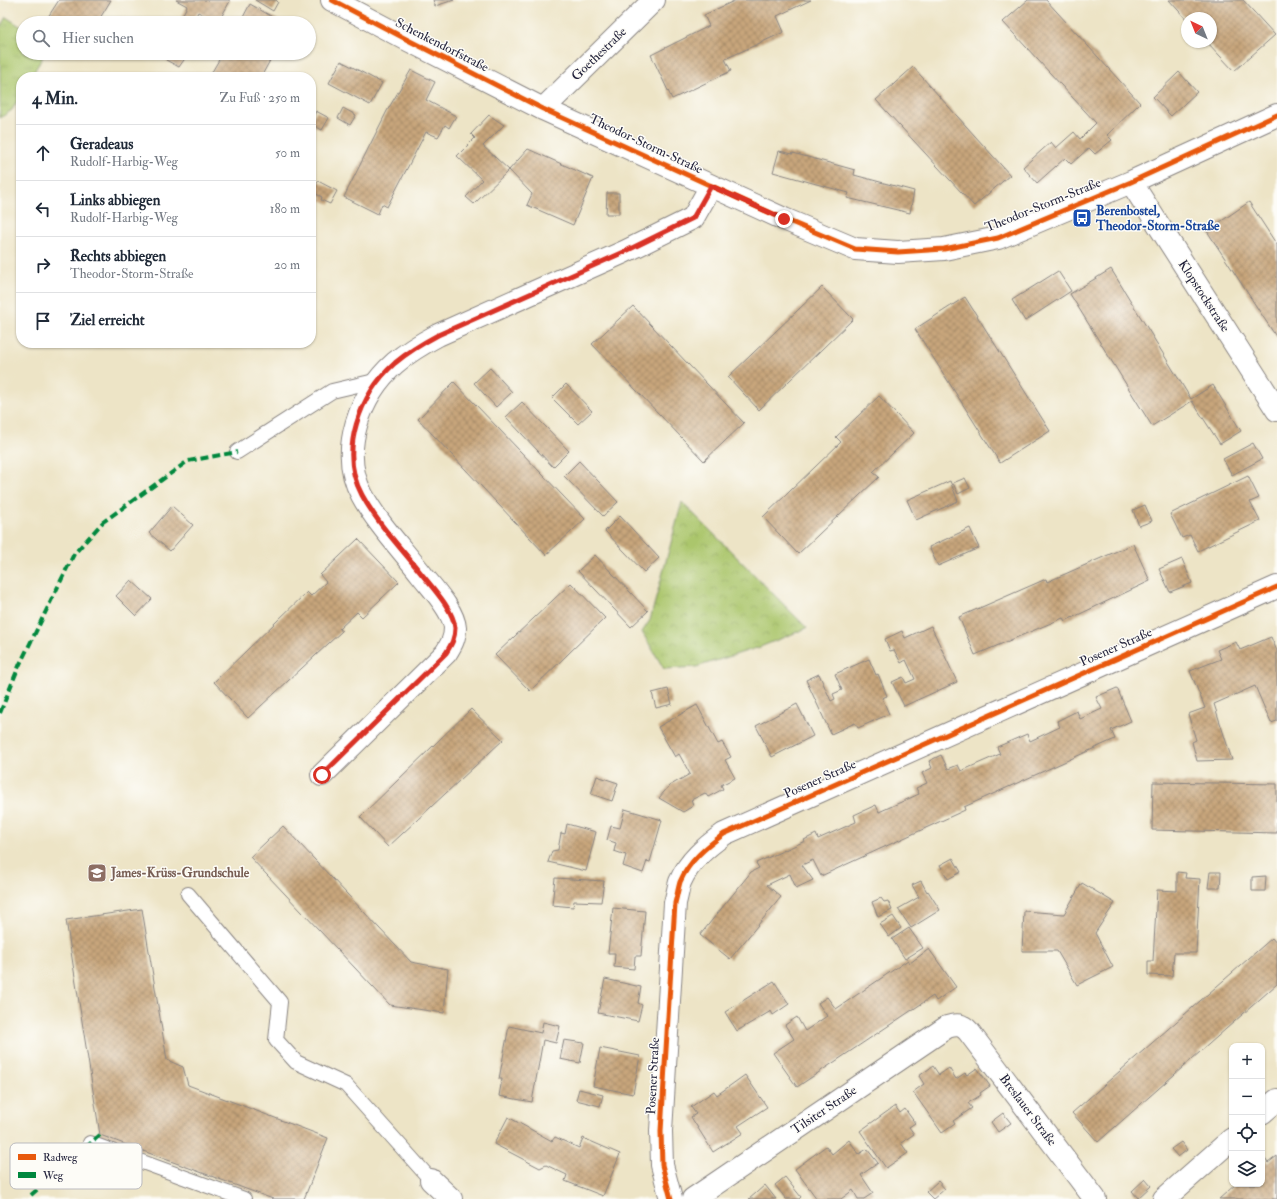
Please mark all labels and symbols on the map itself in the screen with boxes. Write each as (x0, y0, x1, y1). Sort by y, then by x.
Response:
north arrow (1181, 12, 1217, 48)
street label: Schenkendorfstraße (393, 15, 492, 76)
street label: Goethestraße (568, 23, 630, 84)
street label: Theodor-Storm-Straße (587, 111, 706, 178)
street label: Theodor-Storm-Straße (983, 174, 1104, 236)
place label: Berenbostel, Theodor-Storm-Straße (1095, 203, 1220, 234)
bus stop icon: Berenbostel, Theodor-Storm-Straße (1071, 207, 1093, 229)
route end (775, 210, 793, 228)
street label: Klopstockstraße (1174, 257, 1234, 336)
street label: Posener Straße (1077, 624, 1155, 670)
street label: Posener Straße (781, 756, 859, 802)
route start (313, 766, 331, 784)
school or university icon: James-Krüss-Grundschule (86, 862, 108, 884)
place label: James-Krüss-Grundschule (110, 865, 250, 882)
street label: Posener Straße (643, 1036, 663, 1115)
street label: Breslauer Straße (996, 1071, 1060, 1149)
street label: Tilsiter Straße (788, 1082, 860, 1138)
legend (10, 1143, 142, 1189)
text: Radweg (43, 1151, 78, 1164)
text: Weg (42, 1169, 64, 1182)

